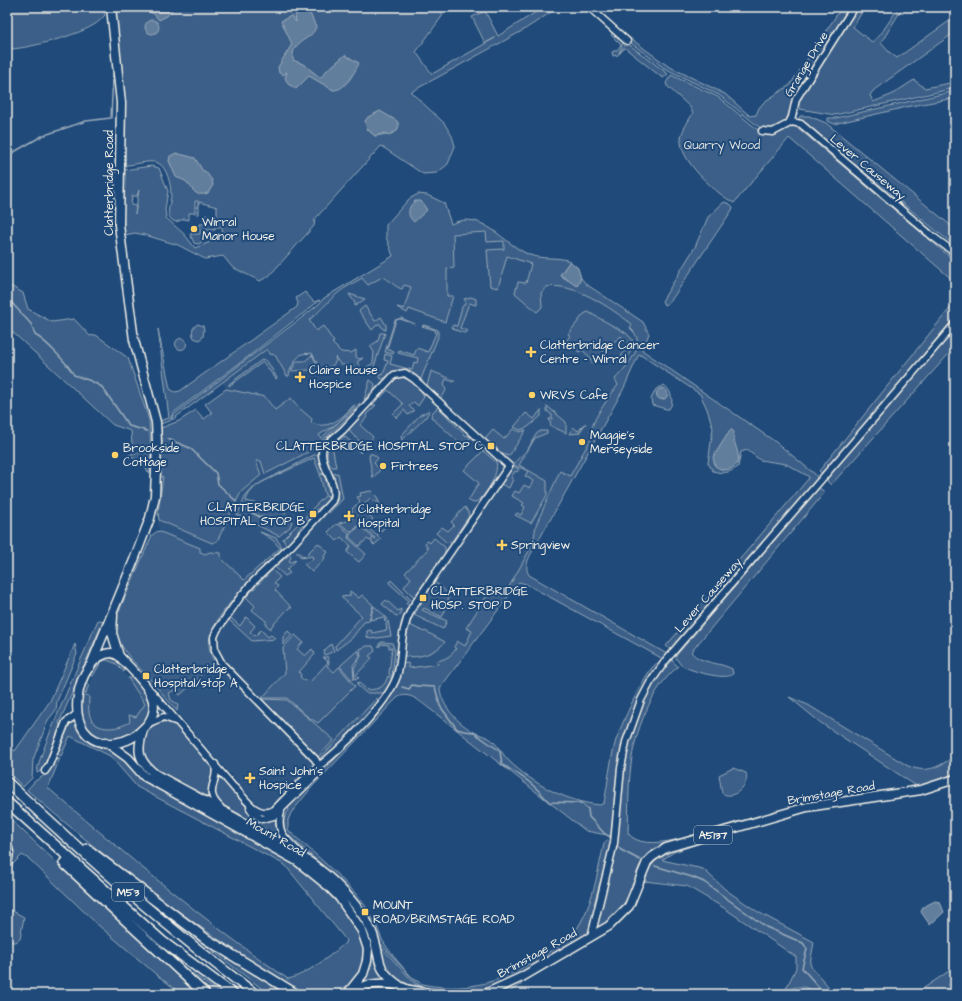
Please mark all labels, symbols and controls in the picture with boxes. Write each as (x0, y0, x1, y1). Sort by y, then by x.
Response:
street label: Grange Drive (780, 28, 834, 101)
street label: Clatterbridge Road (101, 130, 119, 236)
street label: Lever Causeway (825, 130, 910, 205)
park label: Quarry Wood (684, 137, 760, 155)
place label: Wirral Manor House (202, 214, 275, 245)
marker: Wirral Manor House (189, 224, 199, 234)
place label: Clatterbridge Cancer Centre - Wirral (540, 337, 660, 368)
marker: Clatterbridge Cancer Centre - Wirral (525, 346, 537, 358)
place label: Claire House Hospice (309, 362, 378, 393)
marker: Claire House Hospice (294, 371, 306, 383)
place label: WRVS Cafe (540, 387, 609, 404)
marker: WRVS Cafe (527, 390, 537, 400)
place label: Maggie's Merseyside (590, 427, 653, 459)
marker: Maggie's Merseyside (577, 437, 587, 447)
place label: CLATTERBRIDGE HOSPITAL STOP C (276, 438, 483, 455)
place label: Brookside Cottage (123, 440, 180, 472)
marker: CLATTERBRIDGE HOSPITAL STOP C (486, 441, 496, 451)
marker: Brookside Cottage (110, 450, 120, 460)
place label: Firtrees (391, 458, 438, 475)
marker: Firtrees (378, 461, 388, 471)
place label: CLATTERBRIDGE HOSPITAL STOP B (200, 499, 305, 530)
place label: Clatterbridge Hospital (358, 501, 432, 532)
marker: CLATTERBRIDGE HOSPITAL STOP B (308, 509, 318, 519)
marker: Clatterbridge Hospital (343, 510, 355, 522)
place label: Springview (511, 537, 571, 555)
marker: Springview (496, 539, 508, 551)
street label: Lever Causeway (671, 554, 747, 637)
place label: CLATTERBRIDGE HOSP. STOP D (431, 583, 528, 614)
marker: CLATTERBRIDGE HOSP. STOP D (418, 593, 428, 603)
place label: Clatterbridge Hospital/stop A (154, 661, 238, 692)
marker: Clatterbridge Hospital/stop A (141, 671, 151, 681)
place label: Saint John's Hospice (259, 763, 323, 794)
marker: Saint John's Hospice (244, 772, 256, 784)
street label: Brimstage Road (786, 777, 876, 811)
street label: Mount Road (243, 814, 309, 861)
road number: A5137 (694, 826, 732, 844)
road number: M53 (112, 883, 144, 901)
place label: MOUNT ROAD/BRIMSTAGE ROAD (373, 897, 515, 928)
marker: MOUNT ROAD/BRIMSTAGE ROAD (360, 907, 370, 917)
street label: Brimstage Road (494, 925, 580, 983)

